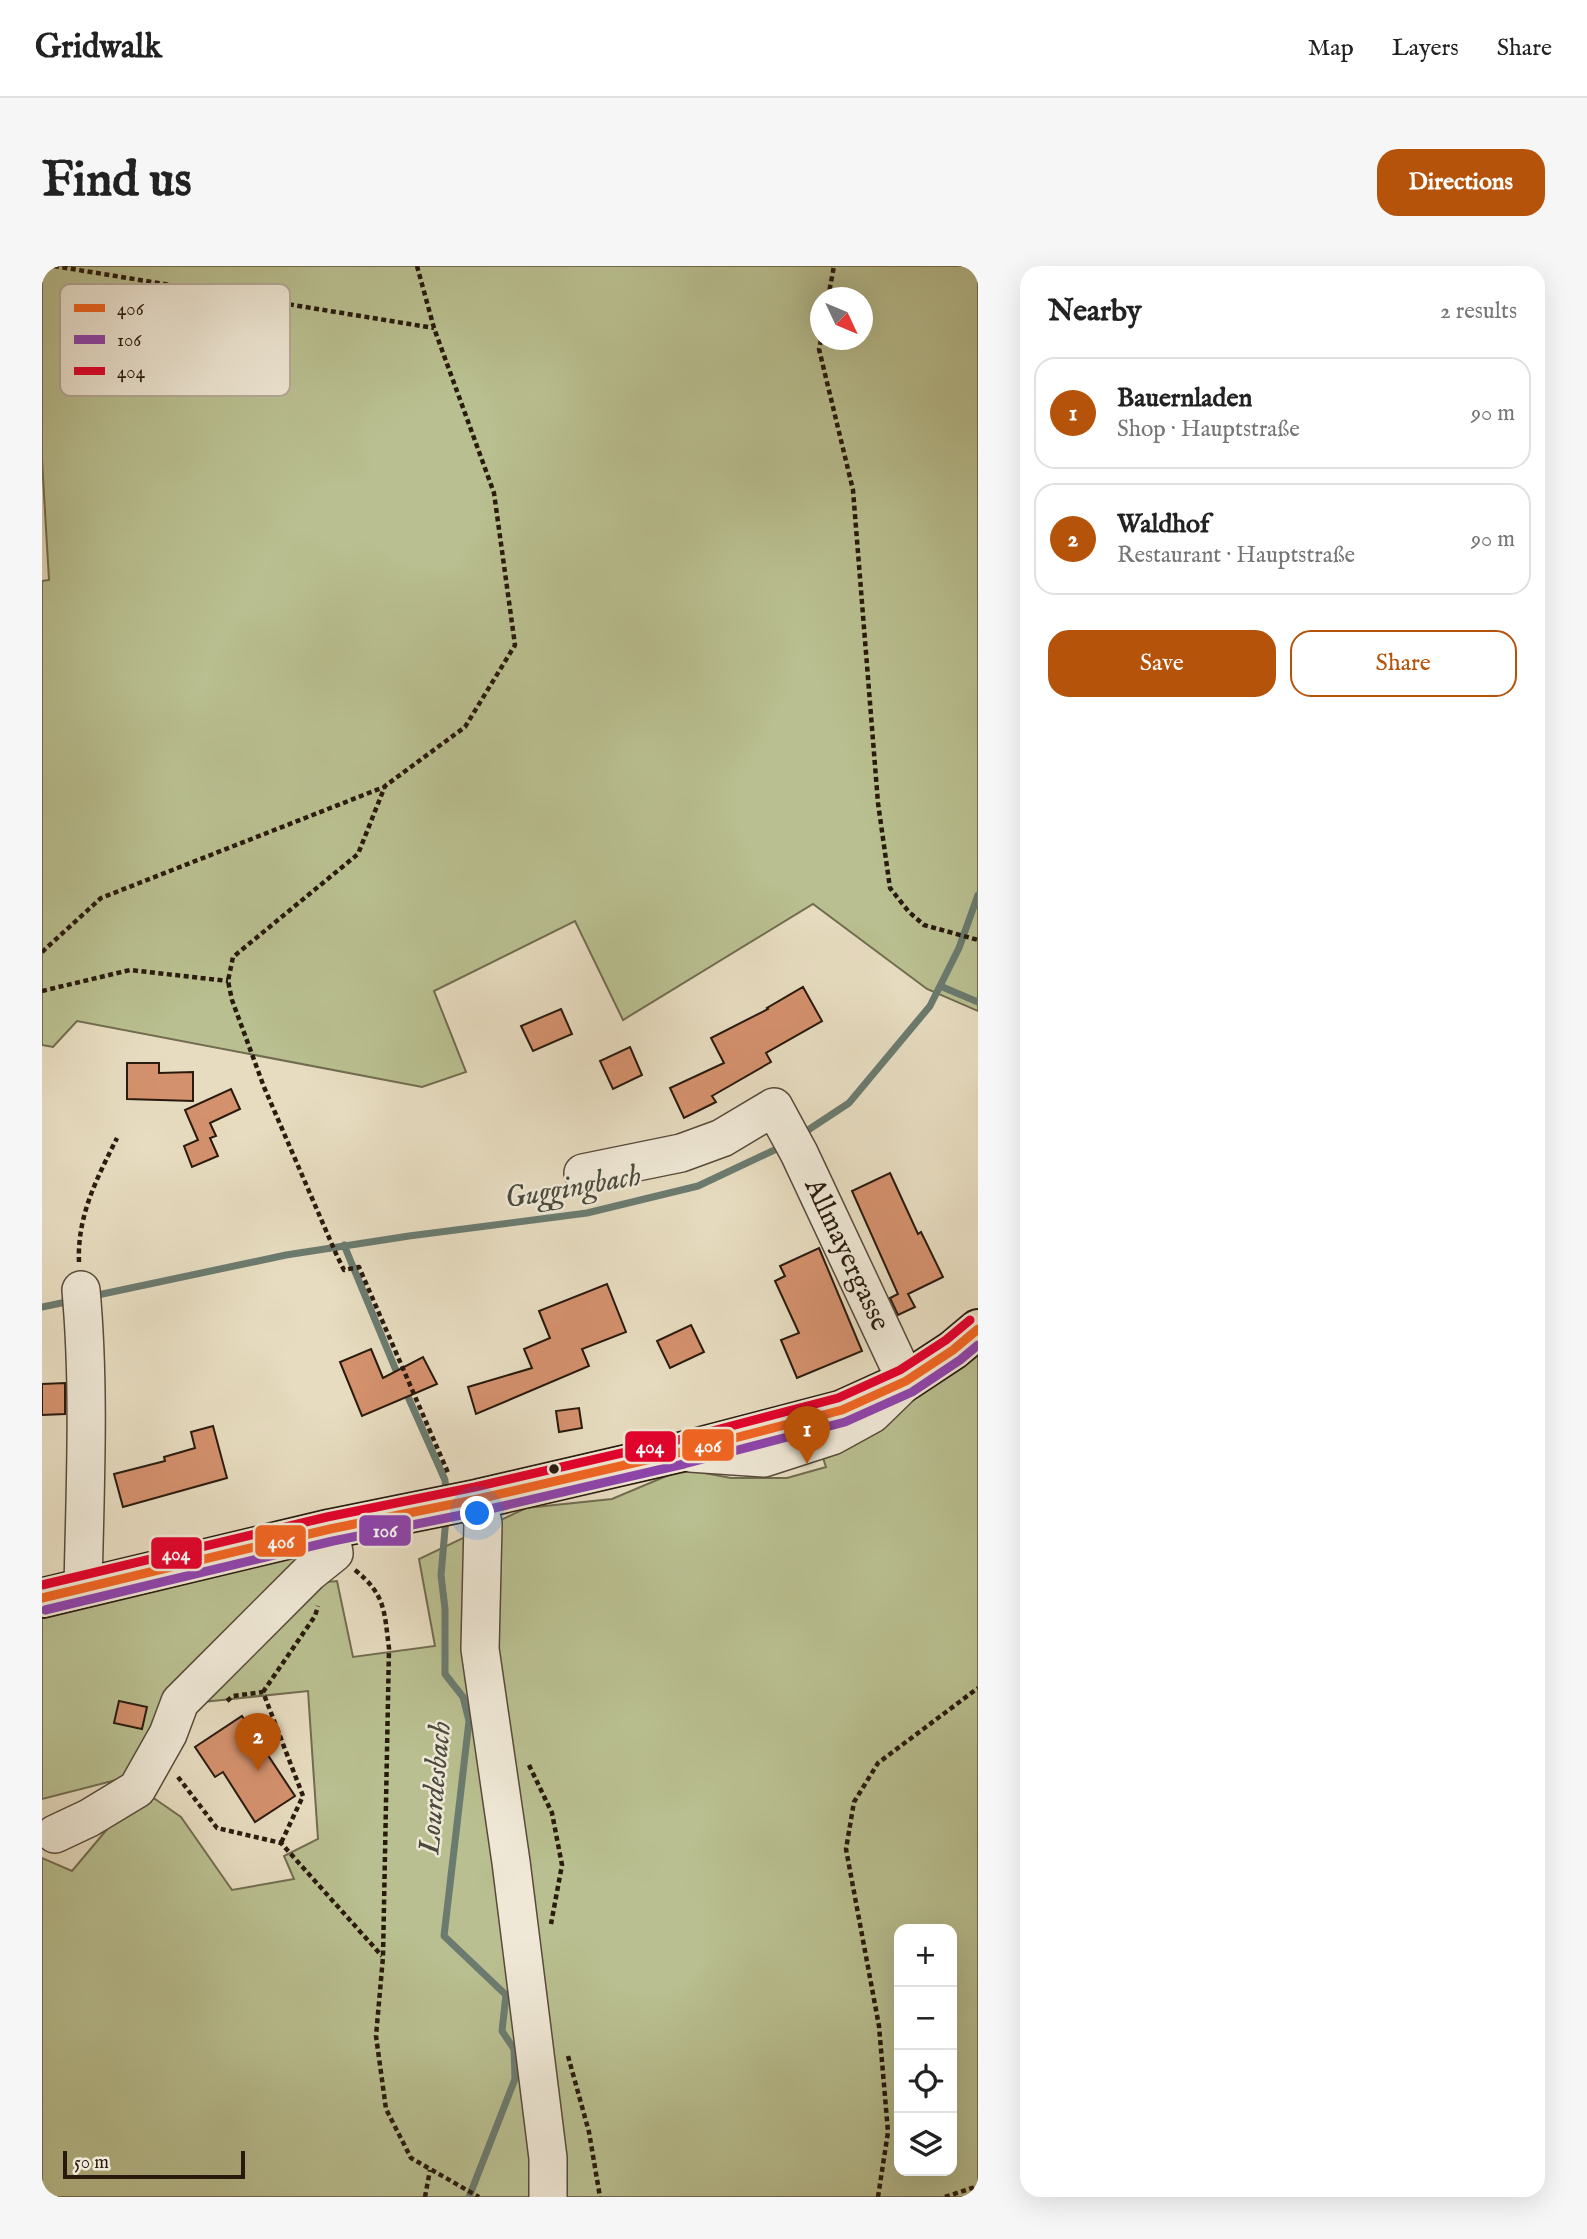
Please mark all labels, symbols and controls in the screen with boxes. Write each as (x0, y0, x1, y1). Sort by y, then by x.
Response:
text: Gridwalk (35, 27, 162, 69)
text: Map (1308, 33, 1354, 64)
text: Layers (1392, 33, 1459, 64)
text: Share (1497, 33, 1552, 64)
button: Directions (1377, 149, 1545, 216)
text: Find us (42, 151, 192, 213)
legend (60, 284, 290, 396)
north arrow (810, 287, 873, 350)
text: Nearby (1048, 293, 1141, 331)
text: 2 results (1440, 297, 1517, 326)
text: 406 (117, 298, 145, 322)
text: 106 (117, 329, 142, 353)
text: 404 (117, 361, 146, 385)
text: Bauernladen (1117, 382, 1252, 415)
text: 1 (1069, 399, 1077, 428)
text: 90 m (1471, 399, 1515, 428)
text: Shop · Hauptstraße (1117, 415, 1300, 444)
text: Waldhof (1117, 508, 1209, 541)
text: 2 (1068, 525, 1078, 554)
text: 90 m (1471, 525, 1515, 554)
text: Restaurant · Hauptstraße (1117, 541, 1355, 570)
button: Save (1048, 630, 1276, 697)
button: Share (1290, 630, 1517, 697)
water label: Guggingbach (502, 1157, 644, 1219)
street label: Allmayergasse (796, 1172, 898, 1337)
pin: 1 (784, 1406, 830, 1464)
line badge: 406 (681, 1428, 735, 1462)
line badge: 404 (624, 1430, 677, 1463)
text: 406 (695, 1435, 722, 1459)
text: 404 (636, 1436, 665, 1460)
unlabelled marker (547, 1462, 561, 1476)
your location (460, 1496, 494, 1530)
line badge: 106 (358, 1514, 412, 1547)
text: 106 (373, 1520, 398, 1544)
line badge: 406 (254, 1524, 307, 1558)
text: 406 (268, 1531, 295, 1555)
line badge: 404 (150, 1536, 203, 1570)
text: 404 (162, 1543, 191, 1567)
pin: 2 (235, 1713, 281, 1771)
water label: Lourdesbach (411, 1720, 461, 1857)
map controls (894, 1924, 957, 2176)
button: + (894, 1924, 957, 1987)
button: − (894, 1987, 957, 2050)
button: locate (894, 2050, 957, 2113)
button: layers (894, 2113, 957, 2176)
scale bar (63, 2148, 245, 2180)
text: 50 m (74, 2151, 109, 2175)

